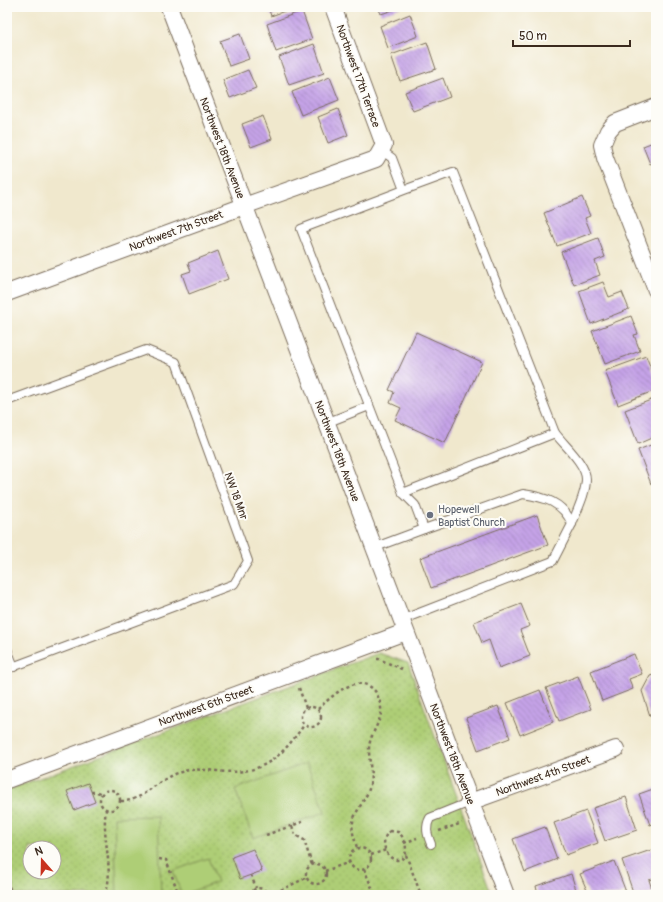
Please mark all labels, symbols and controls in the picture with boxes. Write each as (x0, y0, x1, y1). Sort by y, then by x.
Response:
scale bar (513, 22, 630, 48)
street label: Northwest 17th Terrace (333, 23, 383, 130)
text: 50 m (519, 29, 547, 44)
street label: Northwest 18th Avenue (197, 96, 247, 201)
street label: Northwest 7th Street (127, 208, 225, 254)
street label: Northwest 18th Avenue (312, 399, 362, 504)
street label: NW 18 Mnr (221, 471, 251, 522)
place label: Hopewell Baptist Church (438, 503, 505, 529)
marker: Hopewell Baptist Church (425, 510, 435, 520)
street label: Northwest 6th Street (157, 683, 256, 729)
street label: Northwest 18th Avenue (427, 702, 477, 807)
street label: Northwest 4th Street (494, 753, 593, 799)
north arrow (22, 840, 62, 880)
text: N (33, 844, 45, 858)

